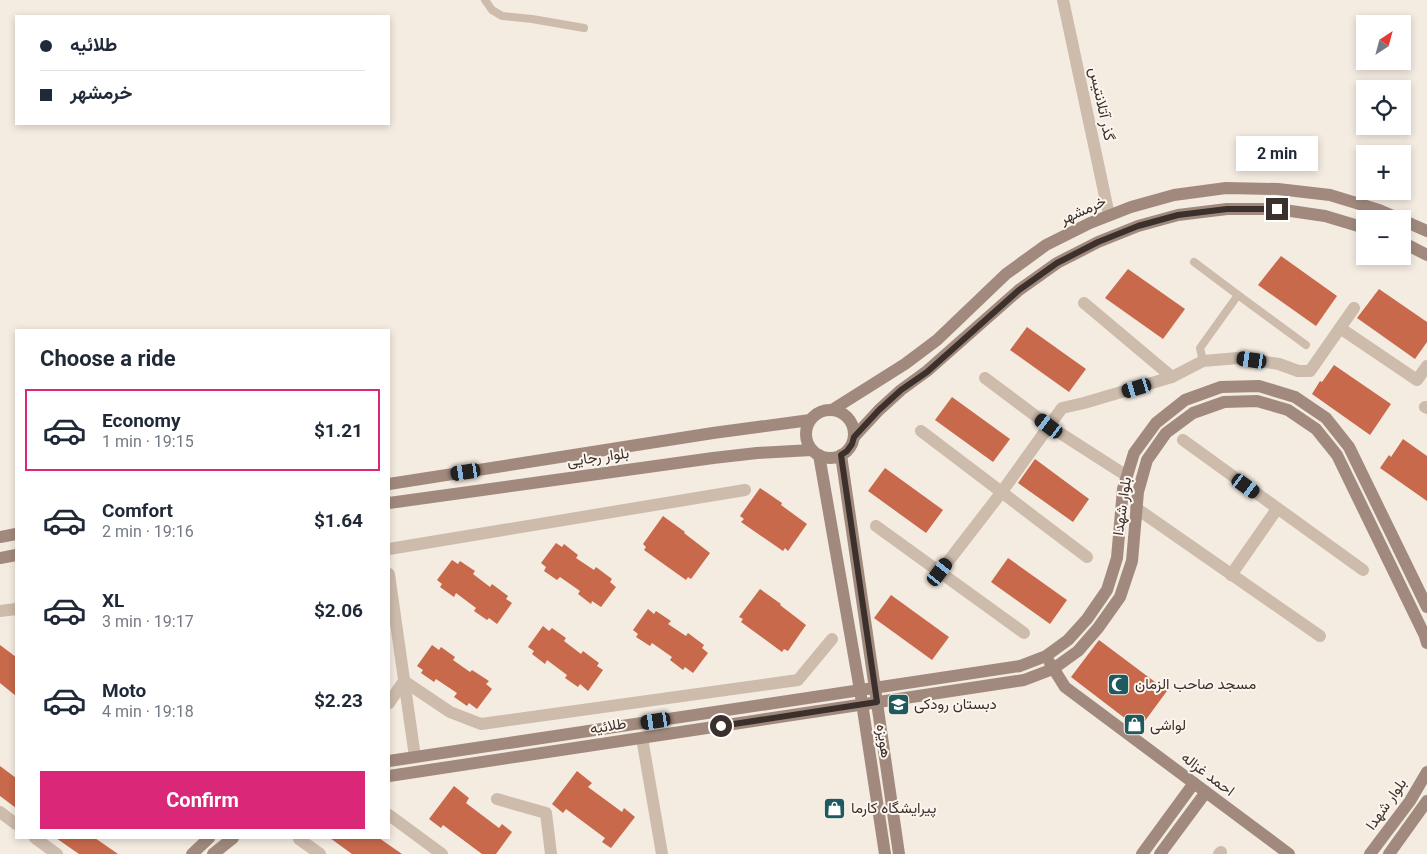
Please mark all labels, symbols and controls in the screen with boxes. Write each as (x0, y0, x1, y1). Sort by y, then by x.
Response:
north arrow (1356, 15, 1411, 70)
map controls (1356, 15, 1411, 265)
text: طلائیه (70, 33, 117, 56)
street label: گذر آتلانتیس (1084, 66, 1119, 143)
button: locate (1356, 80, 1411, 135)
text: خرمشهر (70, 81, 132, 104)
callout: 2 min (1236, 136, 1318, 172)
text: 2 min (1257, 144, 1297, 163)
button: + (1356, 145, 1411, 200)
street label: خرمشهر (1056, 192, 1109, 229)
route end (1266, 198, 1288, 220)
button: − (1356, 210, 1411, 265)
text: Choose a ride (40, 346, 176, 371)
car (1236, 350, 1267, 370)
car (1120, 376, 1153, 400)
icon: car (42, 408, 87, 453)
text: Economy (102, 409, 181, 432)
car (1032, 411, 1065, 441)
text: $1.21 (314, 419, 363, 442)
text: 1 min · 19:15 (102, 432, 194, 451)
street label: بلوار رجایی (566, 444, 630, 471)
car (450, 462, 481, 482)
car (1229, 471, 1262, 501)
street label: بلوار شهدا (1109, 476, 1135, 536)
icon: car (42, 498, 87, 543)
text: Comfort (102, 499, 173, 522)
text: $1.64 (314, 509, 363, 532)
text: 2 min · 19:16 (102, 522, 194, 541)
car (924, 556, 955, 588)
icon: car (42, 588, 87, 633)
text: XL (102, 589, 124, 612)
text: $2.06 (314, 599, 363, 622)
text: 3 min · 19:17 (102, 612, 194, 631)
mosque icon: مسجد صاحب الزمان (1107, 672, 1131, 696)
place label: مسجد صاحب الزمان (1135, 675, 1256, 693)
icon: car (42, 678, 87, 723)
text: Moto (102, 679, 146, 702)
text: $2.23 (314, 689, 363, 712)
school or university icon: دبستان رودکی (886, 692, 910, 716)
place label: دبستان رودکی (914, 695, 997, 714)
text: 4 min · 19:18 (102, 702, 194, 721)
car (640, 711, 671, 731)
shop icon: لواشی (1122, 713, 1146, 737)
street label: طلائیه (588, 714, 628, 738)
route start (710, 715, 732, 737)
place label: لواشی (1150, 716, 1186, 735)
street label: هویزه (872, 723, 896, 759)
street label: احمد غزاله (1178, 748, 1238, 800)
button: Confirm (40, 771, 365, 829)
street label: بلوار شهدا (1362, 775, 1410, 833)
shop icon: پیرایشگاه کارما (823, 796, 847, 820)
place label: پیرایشگاه کارما (851, 799, 937, 818)

